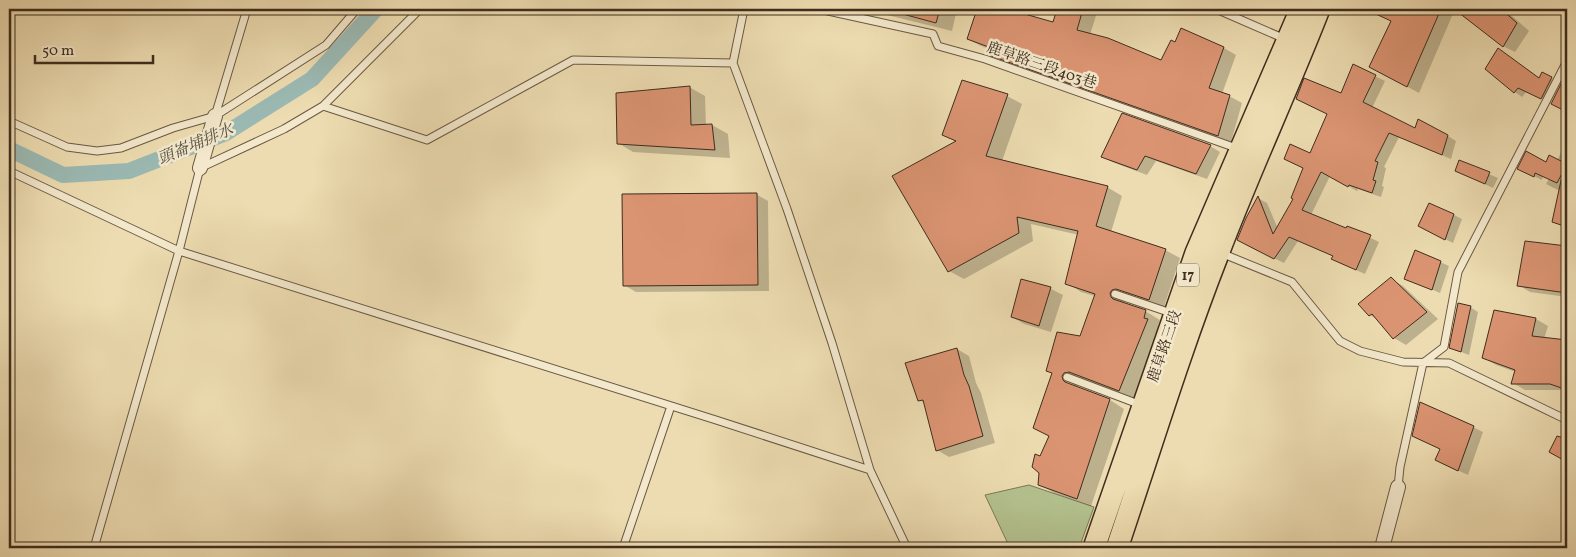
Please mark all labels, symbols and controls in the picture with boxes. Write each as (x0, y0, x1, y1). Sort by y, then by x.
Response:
scale bar (35, 32, 152, 64)
street label: 鹿草路三段403巷 (984, 38, 1099, 95)
text: 50 m (42, 41, 74, 62)
water label: 頭崙埔排水 (155, 118, 239, 171)
road number: 17 (1177, 264, 1199, 286)
street label: 鹿草路三段 (1143, 308, 1188, 385)

